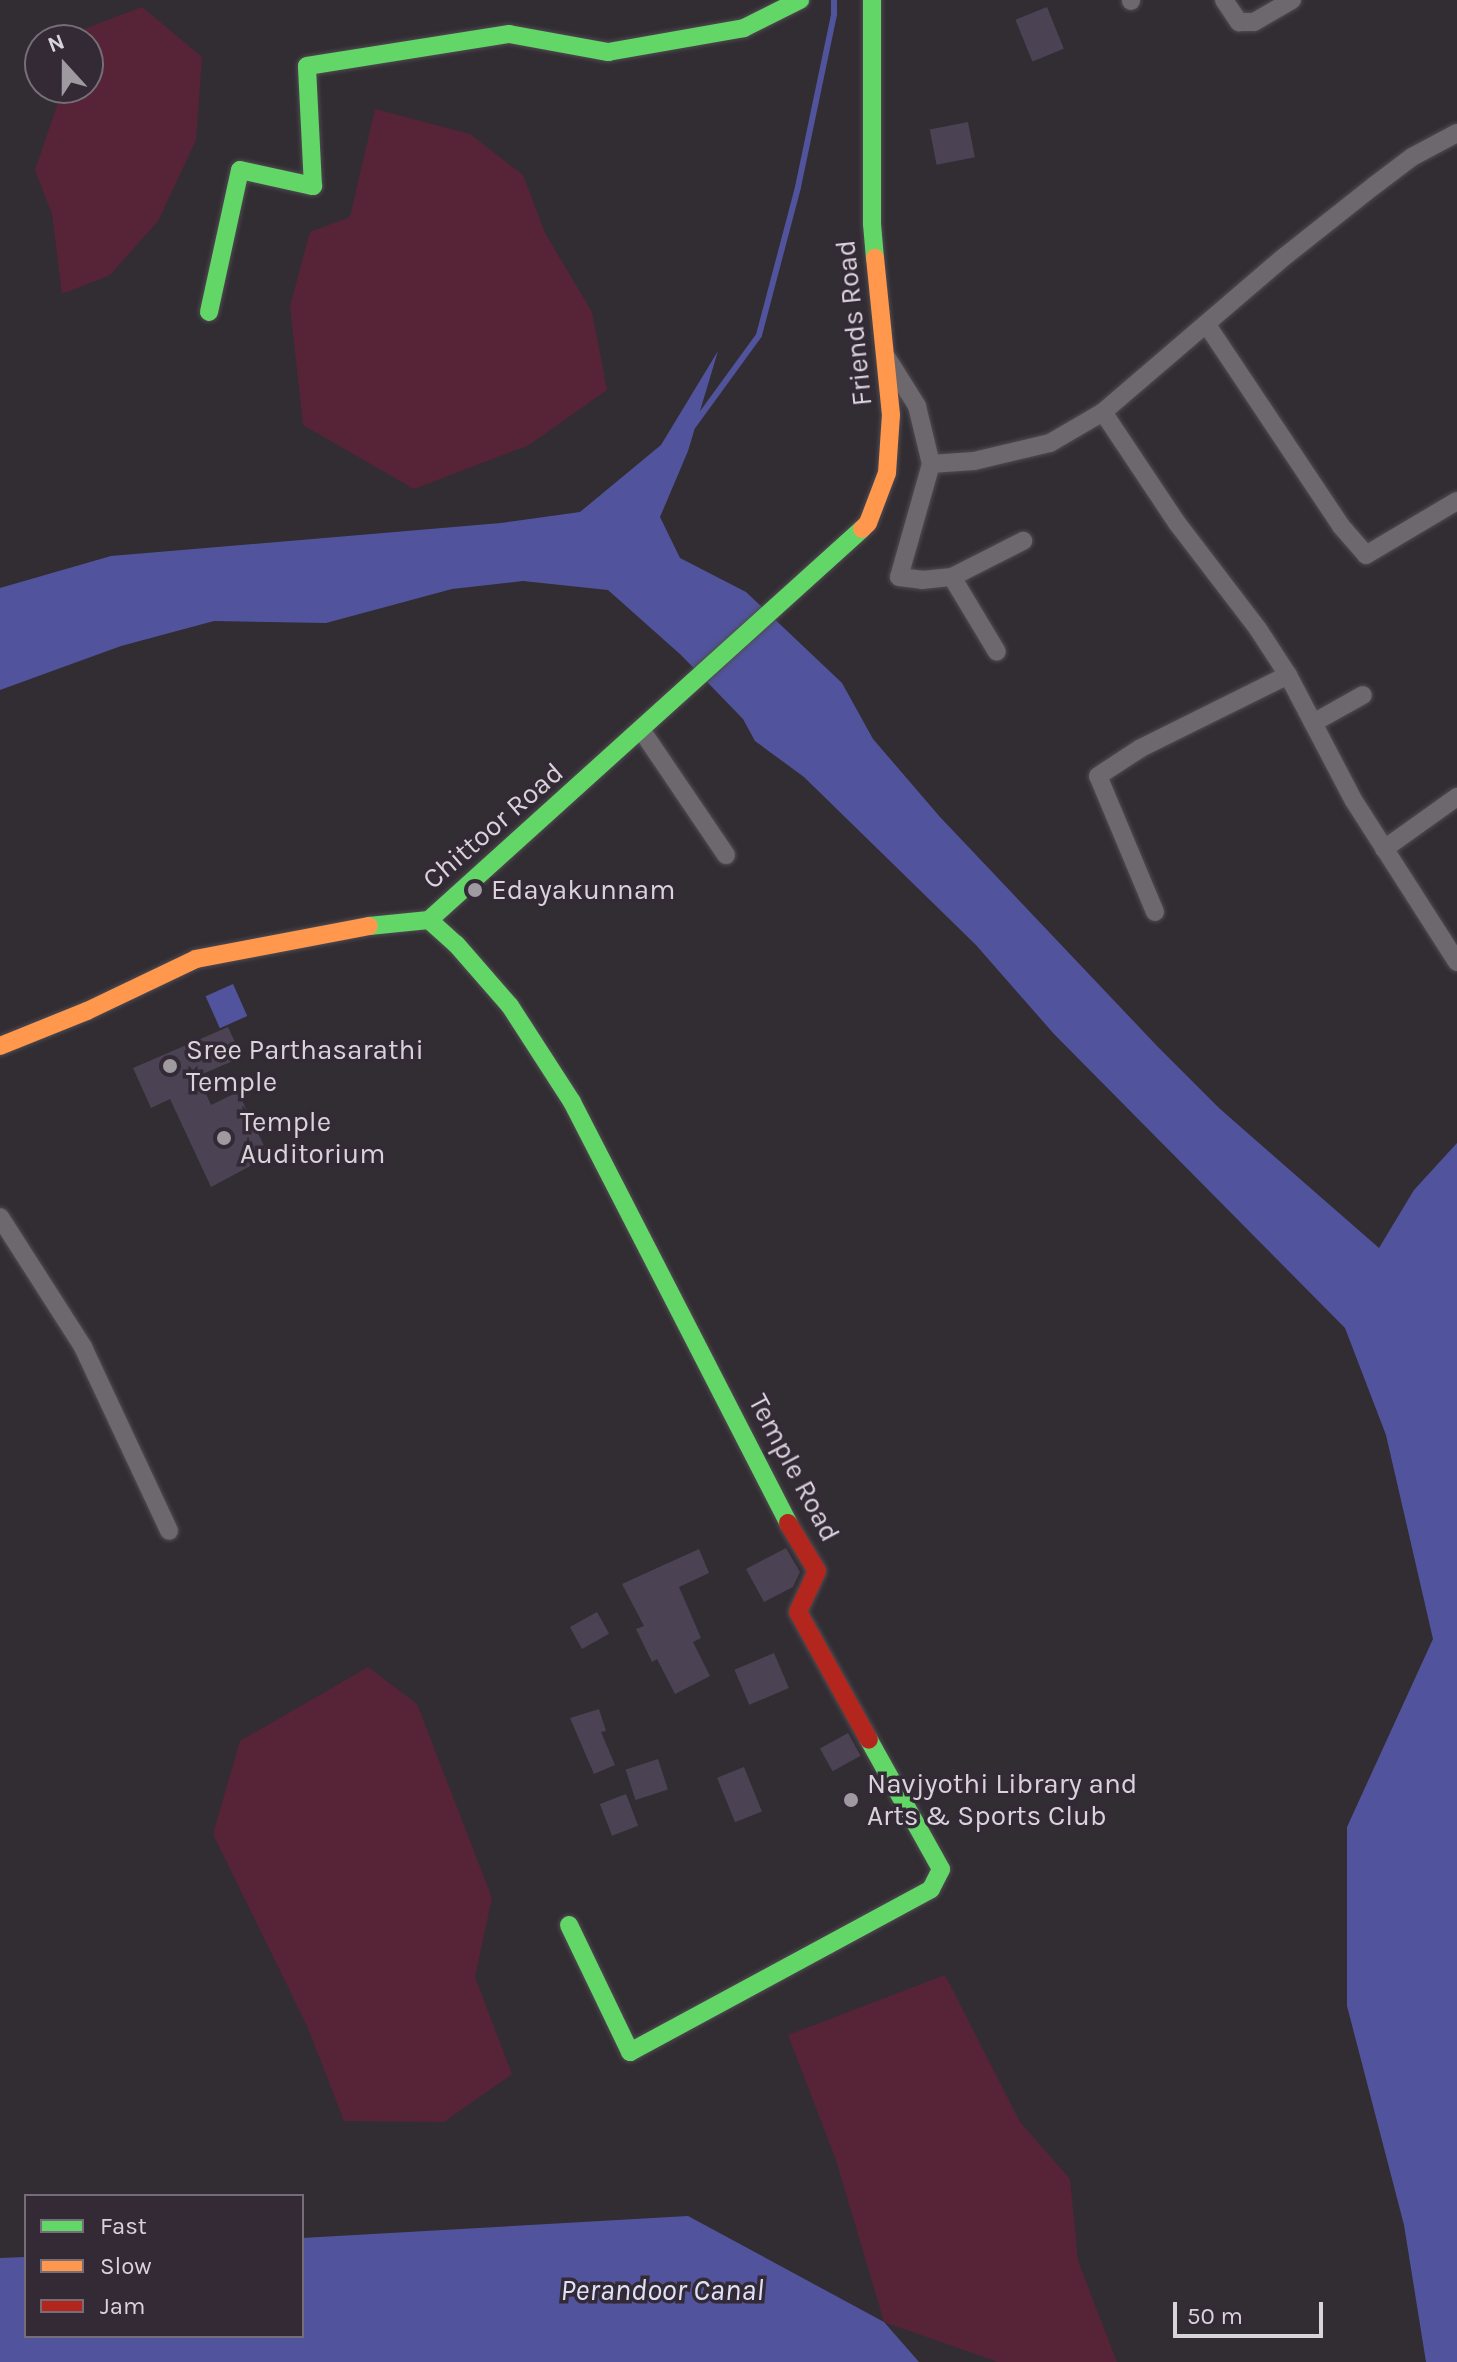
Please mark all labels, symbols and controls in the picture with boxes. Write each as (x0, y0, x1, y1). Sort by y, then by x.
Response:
north arrow (24, 24, 104, 104)
text: N (44, 28, 68, 58)
street label: Friends Road (829, 238, 879, 408)
street label: Chittoor Road (416, 756, 570, 896)
place label: Edayakunnam (491, 873, 675, 907)
marker: Edayakunnam (466, 881, 484, 899)
place label: Sree Parthasarathi Temple (186, 1033, 424, 1099)
marker: Sree Parthasarathi Temple (161, 1057, 179, 1075)
place label: Temple Auditorium (240, 1105, 385, 1171)
marker: Temple Auditorium (215, 1129, 233, 1147)
street label: Temple Road (741, 1389, 847, 1547)
place label: Navjyothi Library and Arts & Sports Club (867, 1767, 1137, 1833)
marker: Navjyothi Library and Arts & Sports Club (842, 1791, 860, 1809)
legend (24, 2194, 304, 2338)
text: Fast (100, 2212, 147, 2240)
text: Slow (100, 2252, 152, 2280)
water label: Perandoor Canal (560, 2272, 764, 2308)
scale bar (1177, 2286, 1327, 2336)
text: Jam (100, 2292, 145, 2320)
text: 50 m (1187, 2302, 1243, 2330)

